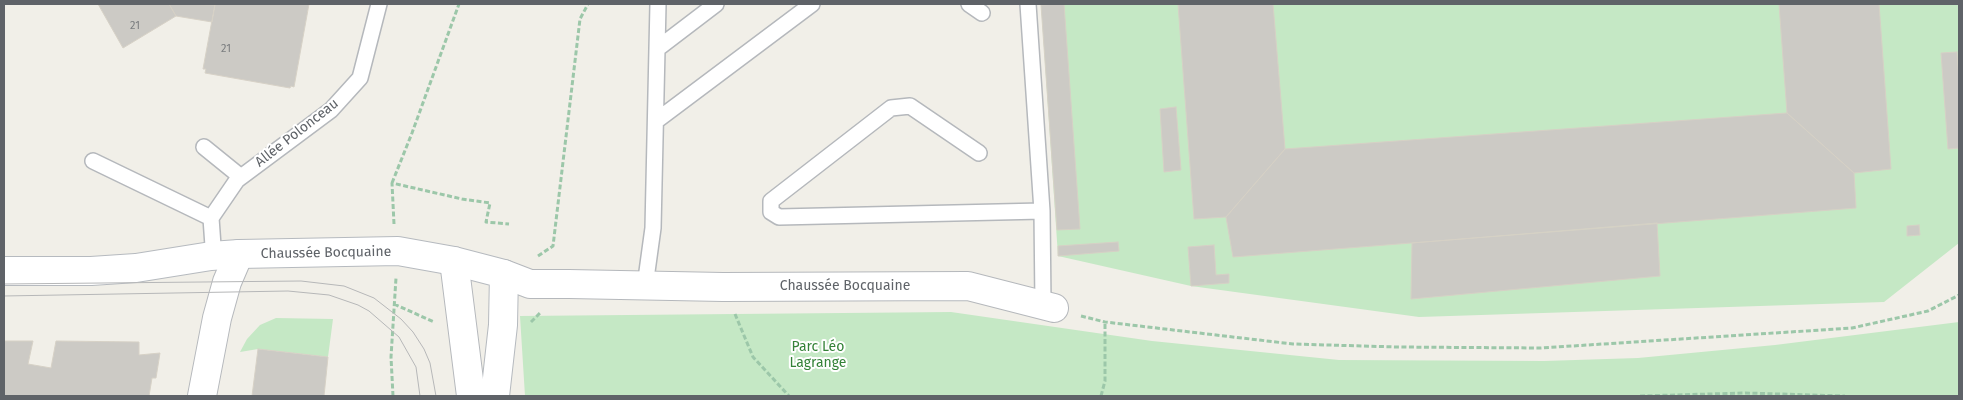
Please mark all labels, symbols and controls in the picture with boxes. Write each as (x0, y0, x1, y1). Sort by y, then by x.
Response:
house number: 21 (130, 19, 140, 33)
house number: 21 (221, 42, 231, 56)
street label: Allée Polonceau (252, 95, 342, 171)
street label: Chaussée Bocquaine (261, 243, 391, 263)
street label: Chaussée Bocquaine (780, 278, 910, 294)
park label: Parc Léo Lagrange (789, 339, 847, 372)

